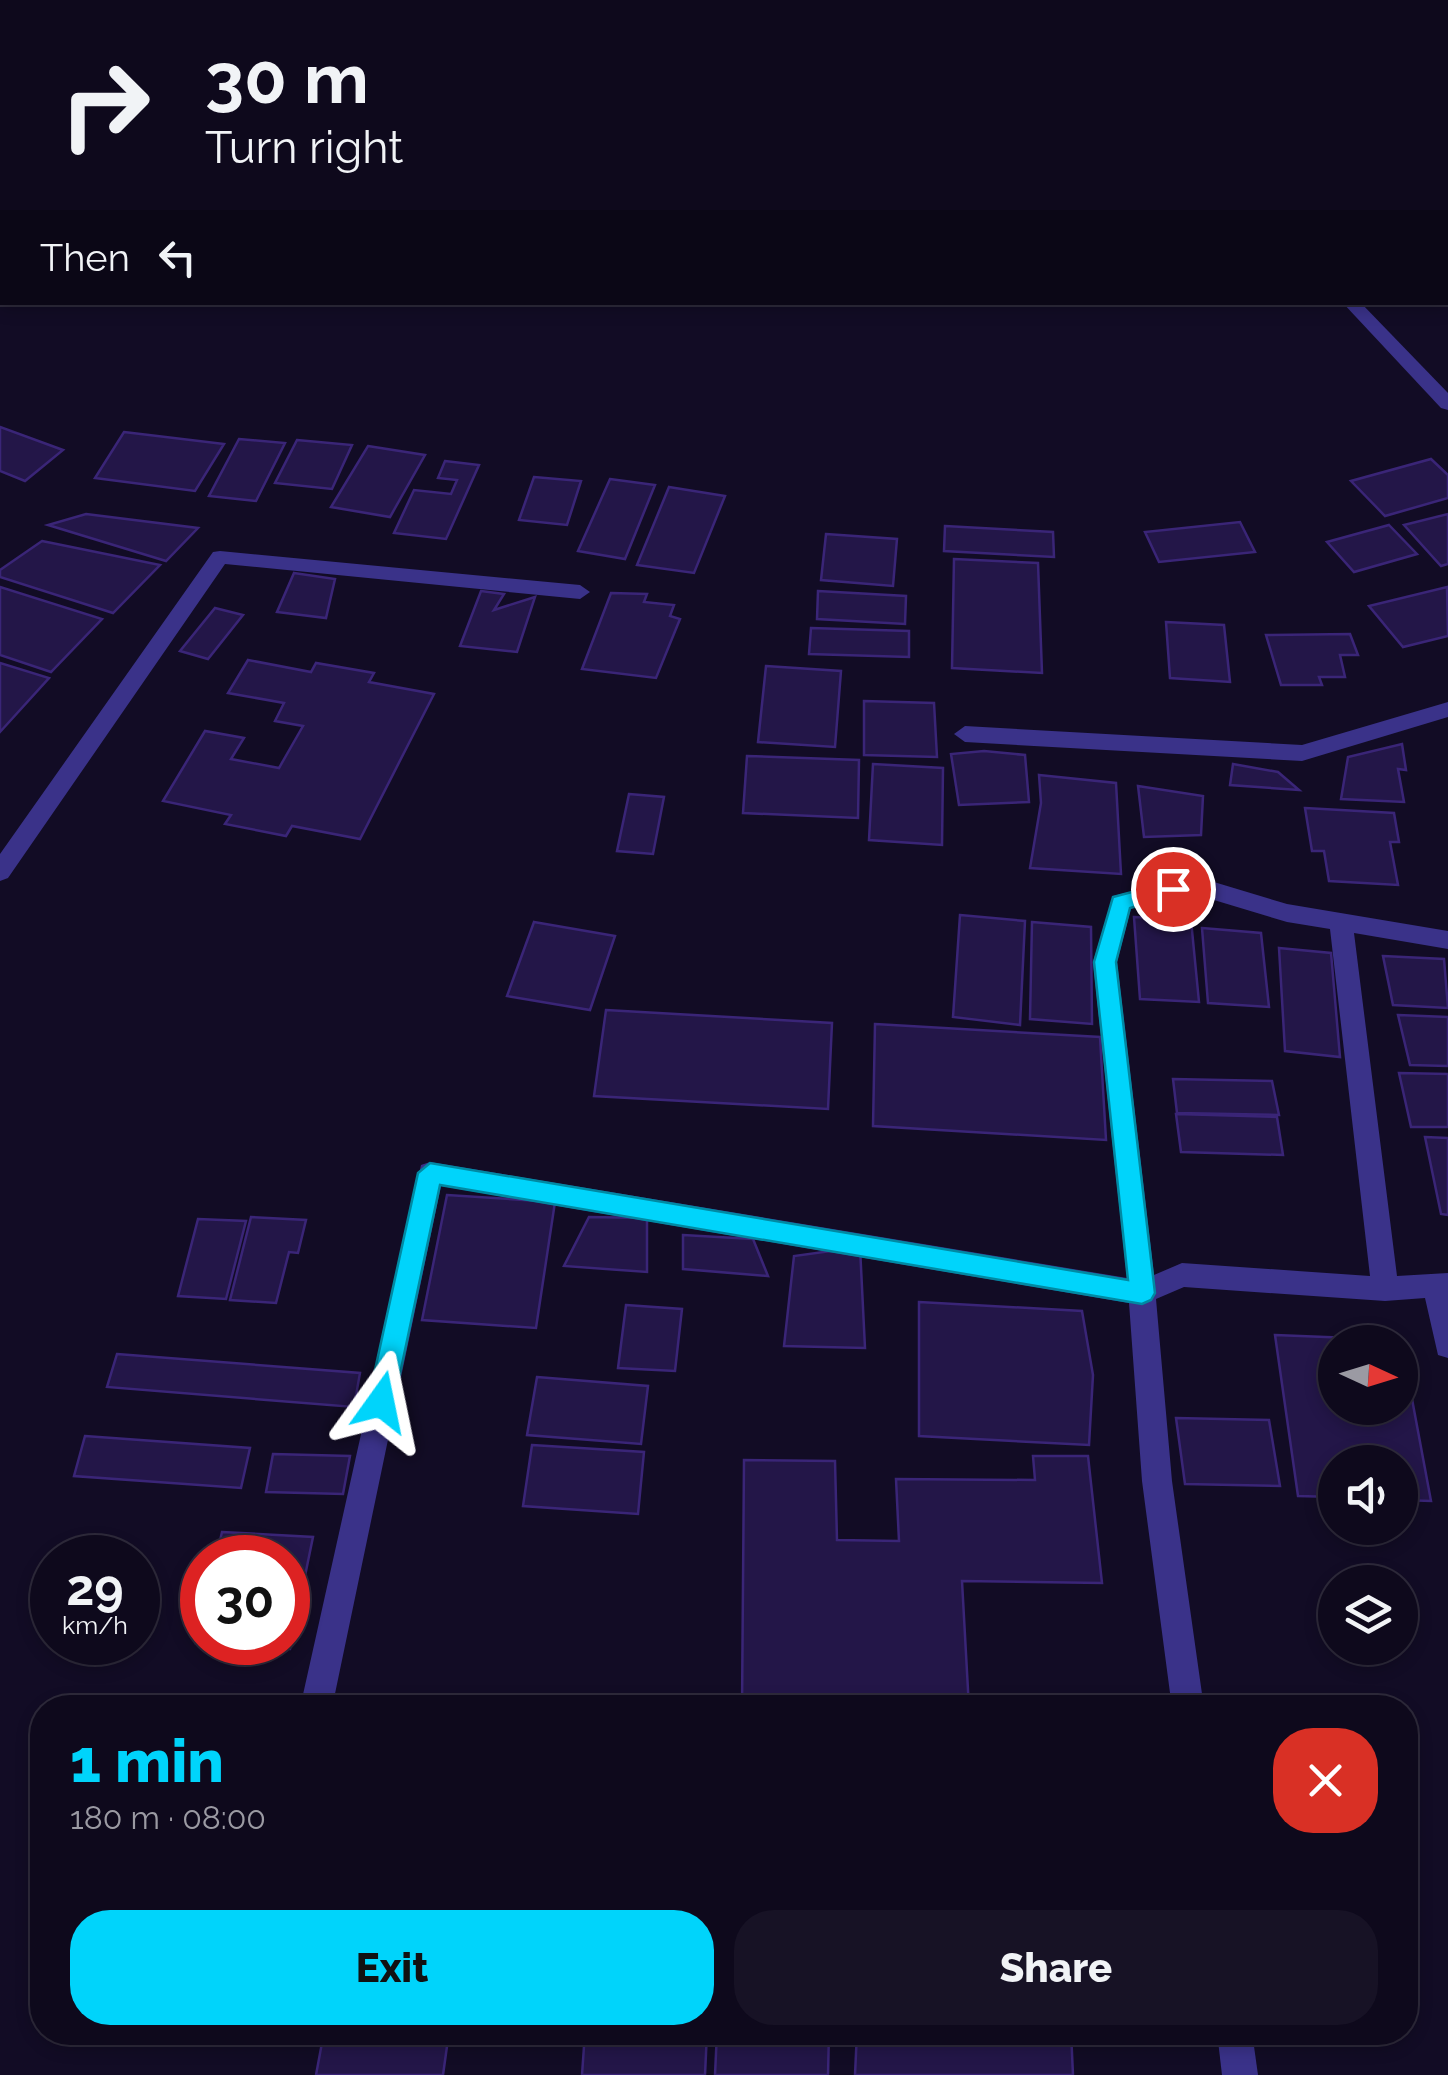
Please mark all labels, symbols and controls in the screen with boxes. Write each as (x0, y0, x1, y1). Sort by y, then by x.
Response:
text: 30 m (205, 37, 369, 119)
icon: right (40, 40, 170, 170)
text: Turn right (205, 121, 403, 174)
icon: left (150, 230, 205, 285)
text: Then (40, 235, 130, 280)
pin (1131, 847, 1216, 932)
icon: arrive (1146, 862, 1201, 917)
north arrow (1318, 1325, 1418, 1425)
map controls (1318, 1325, 1418, 1665)
position arrow (329, 1350, 433, 1454)
button: sound (1318, 1445, 1418, 1545)
speed limit sign: 30 (180, 1535, 310, 1665)
text: 29 (66, 1558, 124, 1617)
button: layers (1318, 1565, 1418, 1665)
text: km/h (62, 1610, 128, 1640)
text: 1 min (70, 1726, 224, 1796)
button: close (1273, 1728, 1378, 1833)
text: 180 m · 08:00 (70, 1799, 266, 1836)
button: Exit (70, 1910, 714, 2025)
button: Share (734, 1910, 1378, 2025)

